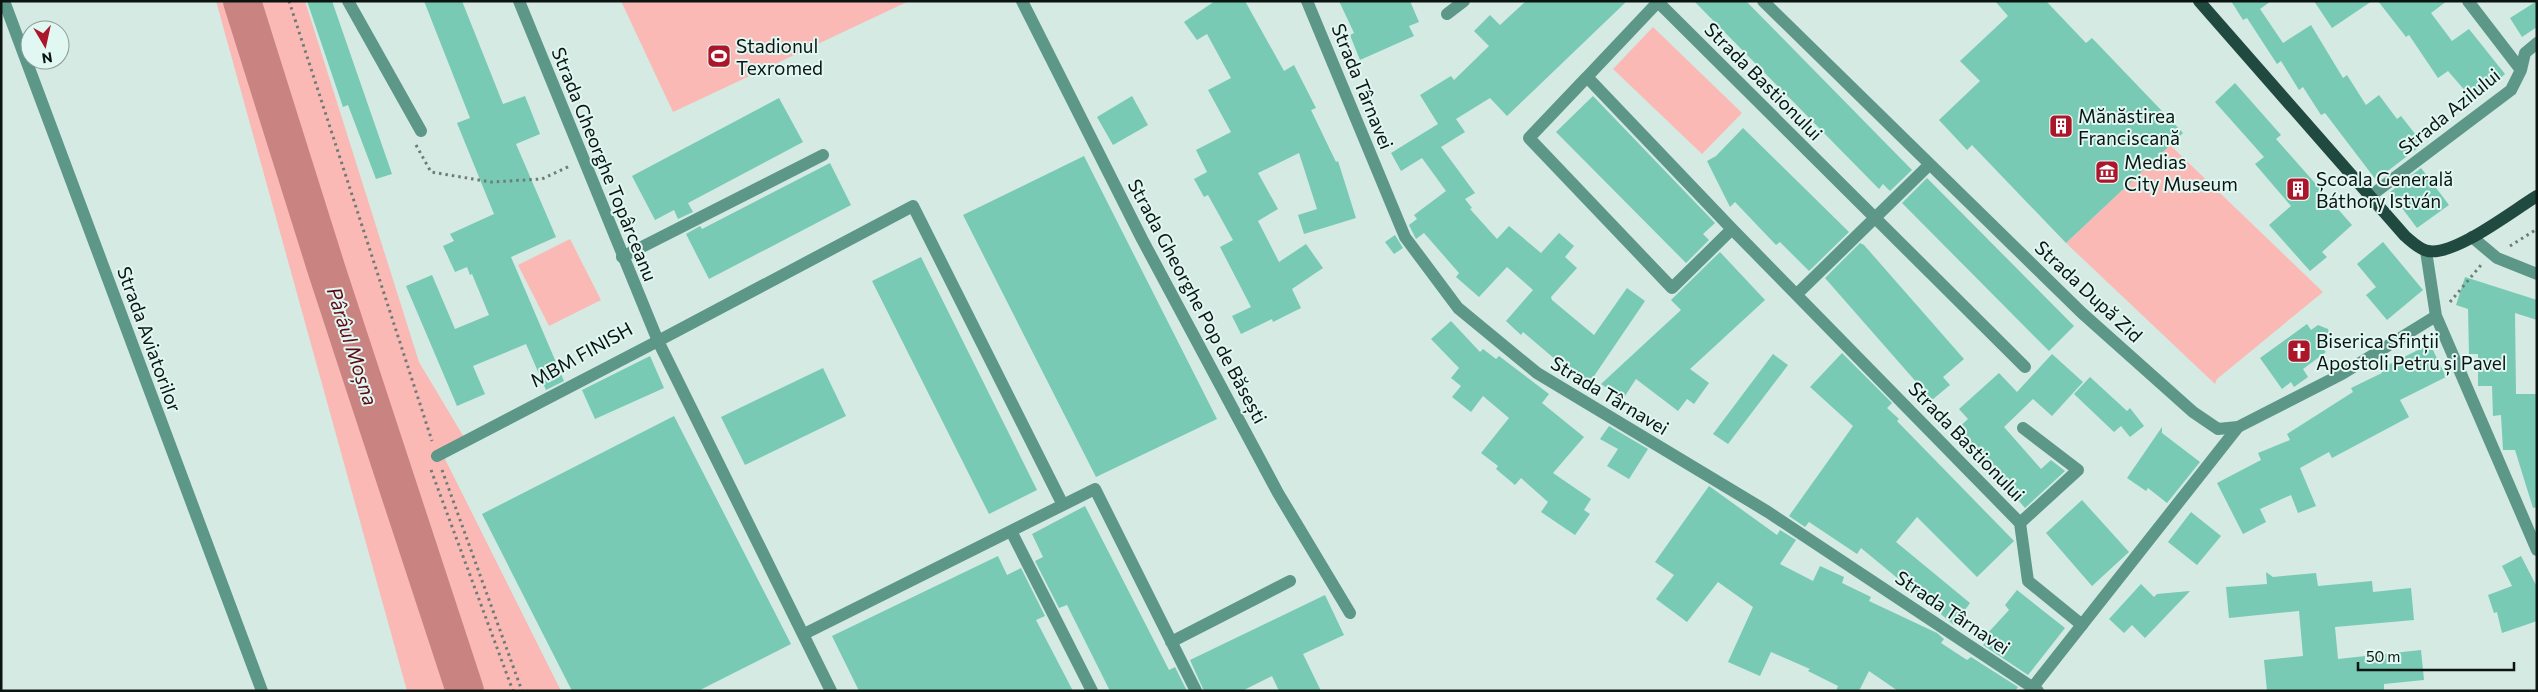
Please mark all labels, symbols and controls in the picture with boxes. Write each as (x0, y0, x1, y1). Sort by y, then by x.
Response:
street label: Strada Bastionului (1700, 17, 1828, 145)
north arrow (20, 20, 70, 70)
street label: Strada Târnavei (1327, 20, 1399, 152)
place label: Stadionul Texromed (736, 34, 823, 79)
sports icon: Stadionul Texromed (706, 43, 732, 69)
street label: Strada Gheorghe Topârceanu (547, 44, 663, 284)
text: N (41, 49, 54, 68)
street label: Strada Azilului (2394, 63, 2504, 159)
place label: Mănăstirea Franciscană (2078, 104, 2180, 149)
building icon: Mănăstirea Franciscană (2048, 113, 2074, 139)
place label: Medias City Museum (2124, 150, 2238, 195)
museum icon: Medias City Museum (2094, 159, 2120, 185)
place label: Școala Generală Báthory István (2316, 167, 2453, 212)
street label: Strada Gheorghe Pop de Băsești (1122, 175, 1272, 428)
building icon: Școala Generală Báthory István (2285, 176, 2311, 202)
street label: Strada După Zid (2030, 235, 2148, 347)
street label: Strada Aviatorilor (113, 263, 187, 415)
water label: Pârâul Moșna (321, 284, 383, 409)
street label: MBM FINISH (526, 316, 636, 392)
place label: Biserica Sfinții Apostoli Petru și Pavel (2316, 329, 2507, 376)
church icon: Biserica Sfinții Apostoli Petru și Pavel (2286, 338, 2312, 364)
street label: Strada Târnavei (1547, 351, 1673, 439)
street label: Strada Bastionului (1904, 376, 2030, 506)
street label: Strada Târnavei (1891, 565, 2015, 659)
scale bar (2358, 640, 2514, 672)
text: 50 m (2366, 647, 2400, 665)

